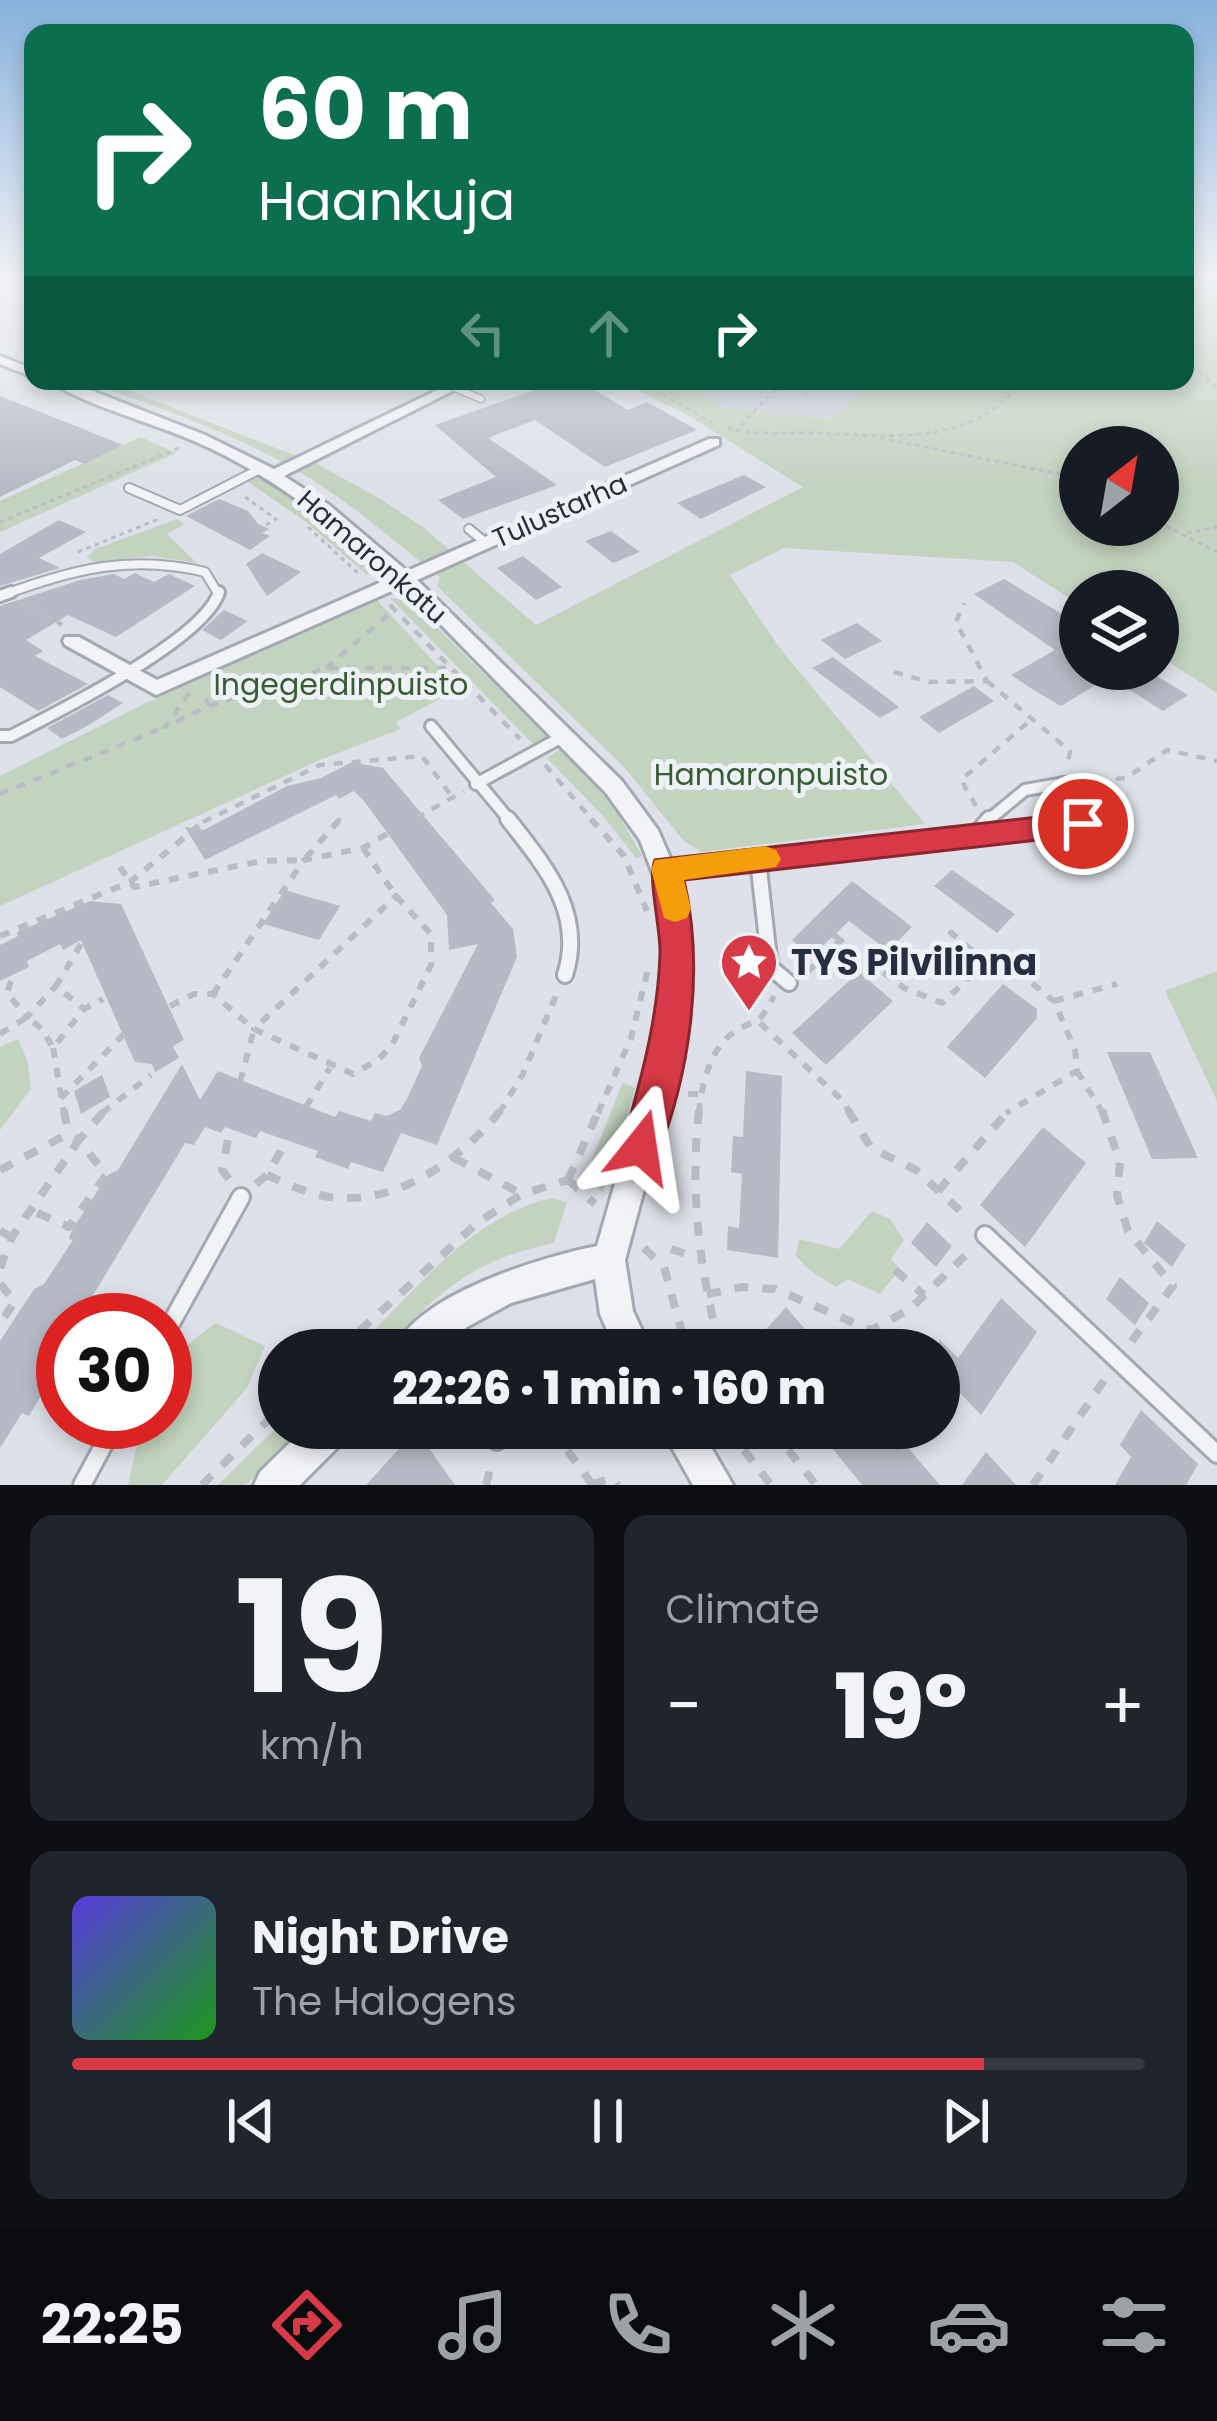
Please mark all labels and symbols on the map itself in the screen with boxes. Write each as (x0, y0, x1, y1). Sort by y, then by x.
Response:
north arrow (1059, 426, 1179, 546)
street label: Tulustarha (487, 464, 633, 557)
street label: Hamaronkatu (290, 481, 455, 632)
park label: Ingegerdinpuisto (213, 663, 469, 706)
park label: Hamaronpuisto (654, 753, 888, 796)
pin (1032, 773, 1134, 875)
place icon: TYS Pilvilinna (718, 931, 780, 1013)
place label: TYS Pilvilinna (791, 937, 1037, 988)
position arrow (578, 1084, 704, 1210)
speed limit sign: 30 (36, 1293, 192, 1449)

